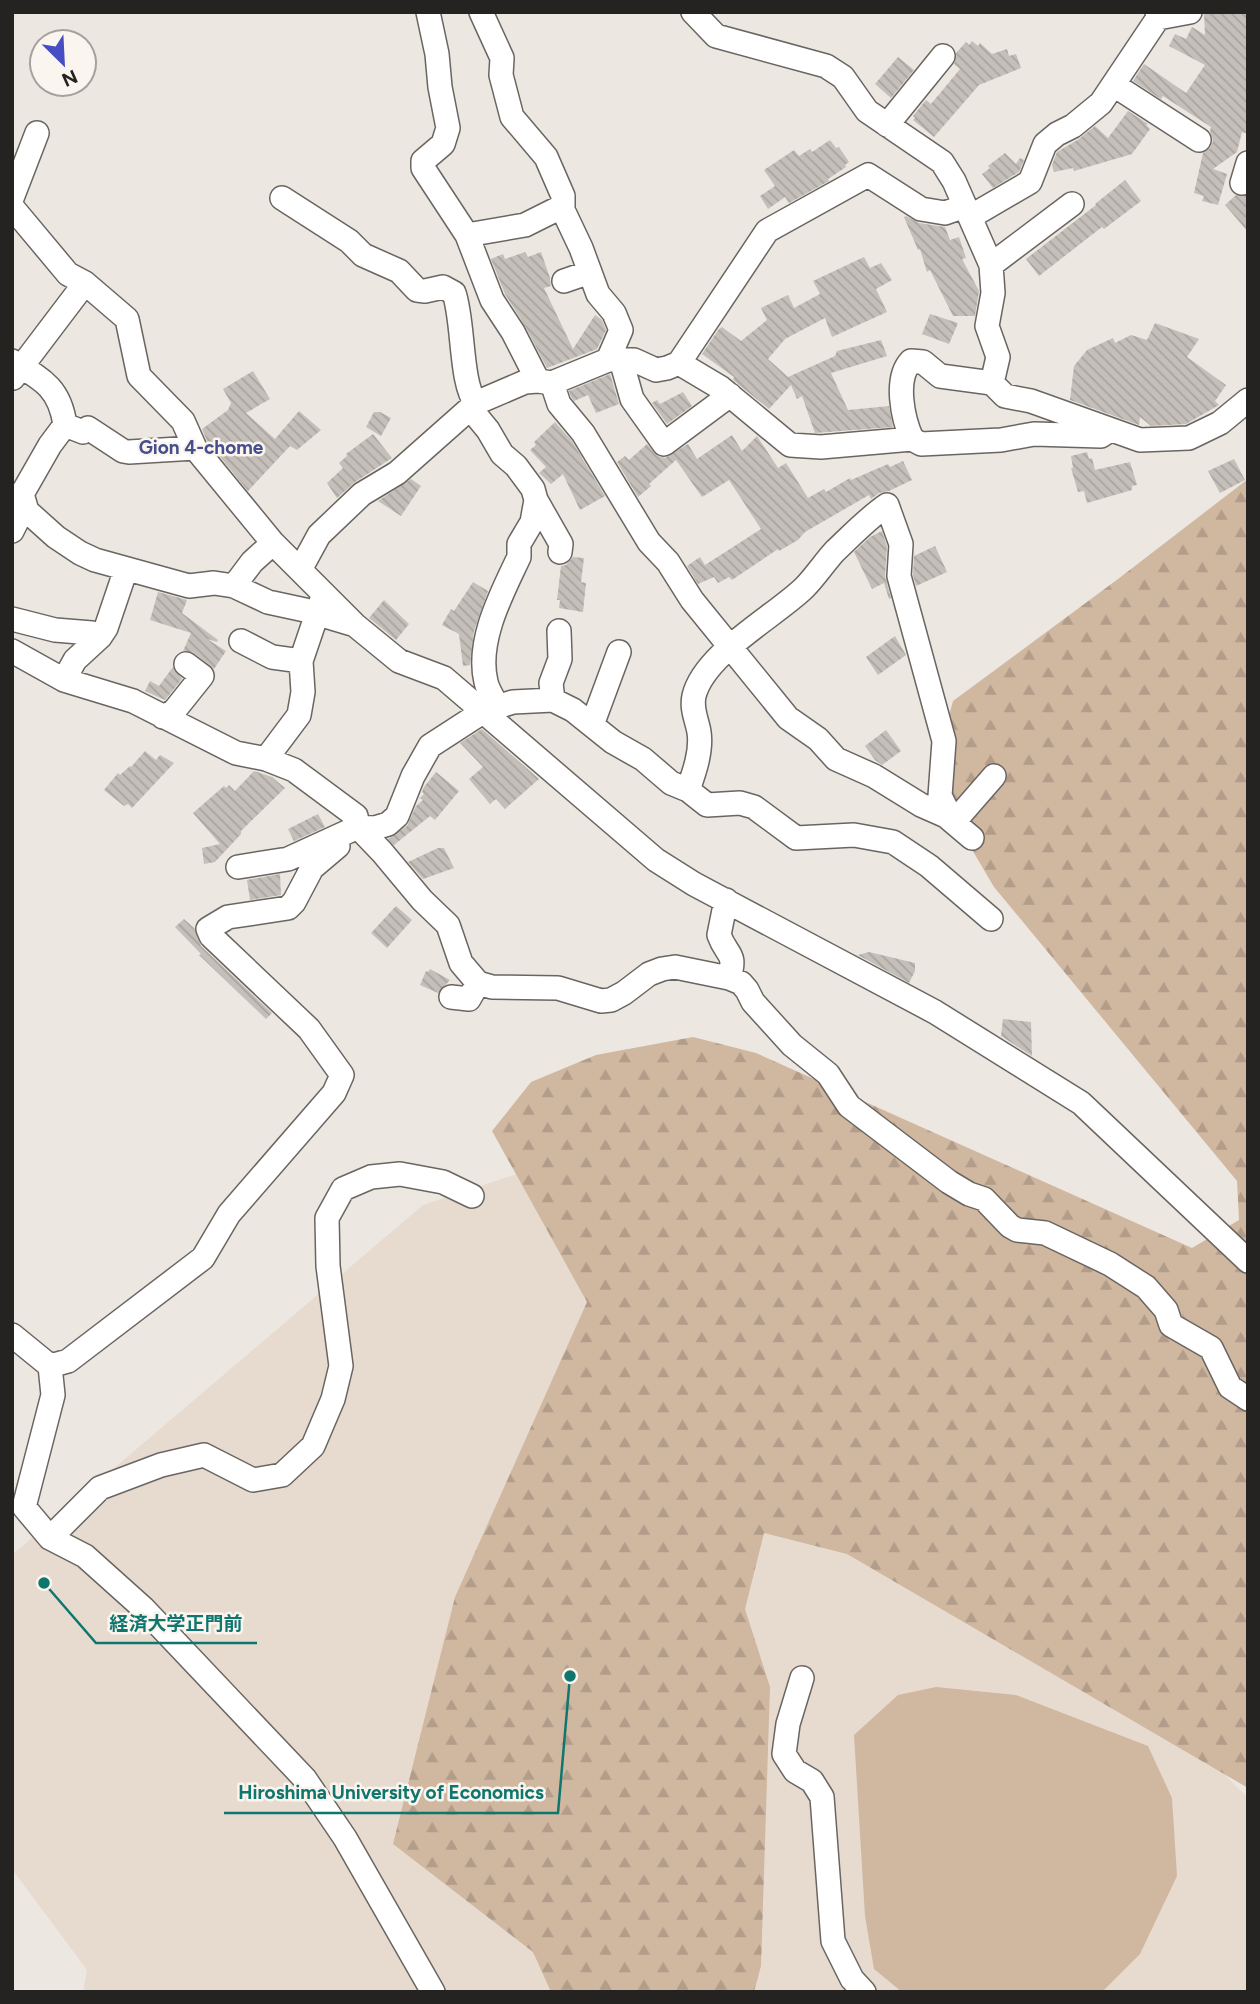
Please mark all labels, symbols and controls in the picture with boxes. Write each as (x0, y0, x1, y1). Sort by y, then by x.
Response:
north arrow (28, 28, 98, 98)
text: N (58, 65, 81, 92)
district label: Gion 4-chome (139, 436, 264, 459)
callout: 経済大学正門前 (96, 1603, 257, 1643)
text: 経済大学正門前 (109, 1612, 243, 1635)
callout: Hiroshima University of Economics (224, 1773, 558, 1813)
text: Hiroshima University of Economics (238, 1781, 544, 1804)

